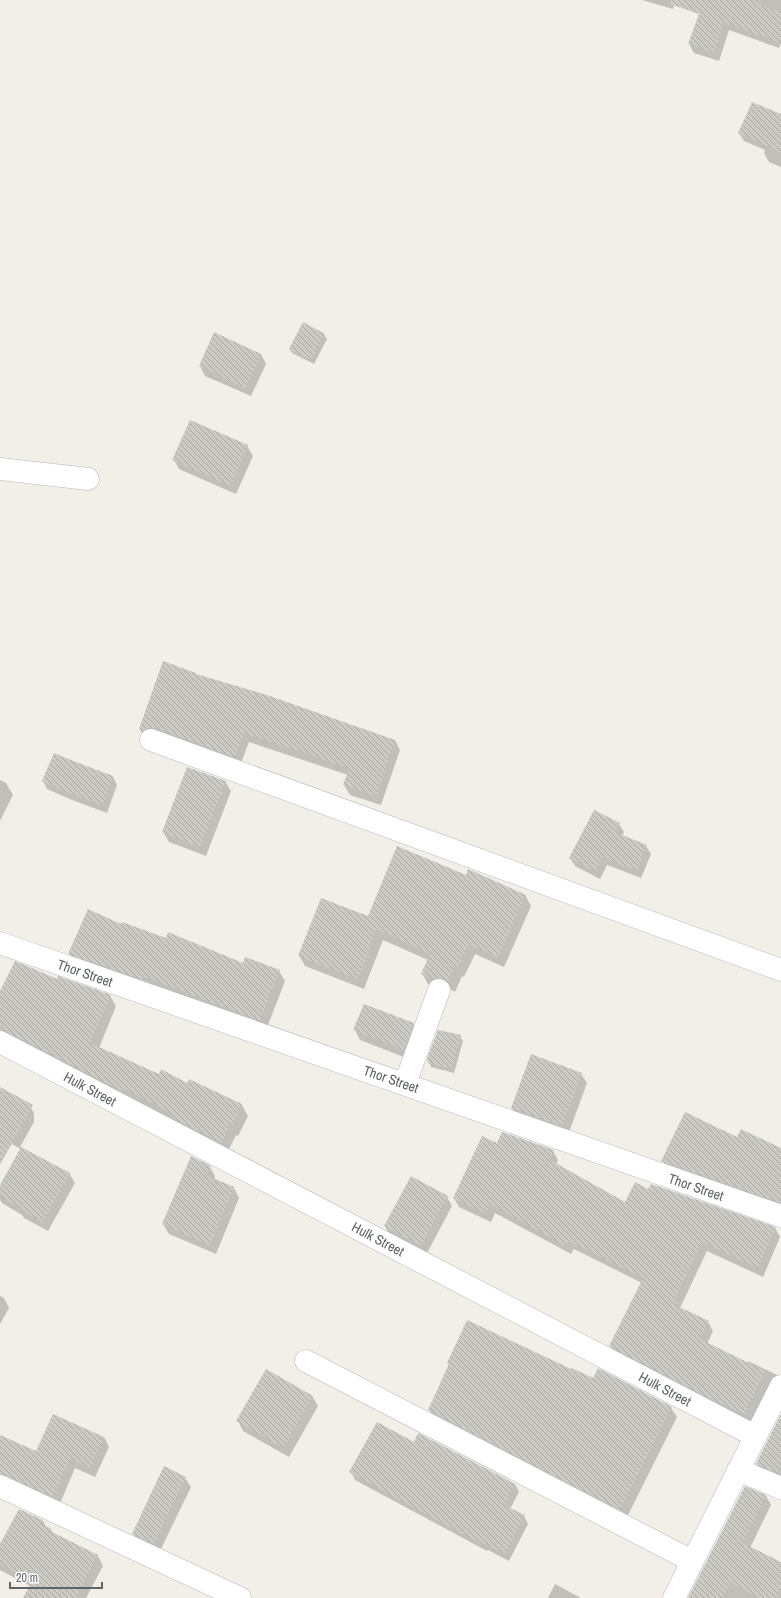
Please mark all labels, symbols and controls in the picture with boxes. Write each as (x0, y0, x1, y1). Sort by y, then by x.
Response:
street label: Thor Street (55, 955, 115, 991)
street label: Thor Street (361, 1061, 421, 1097)
street label: Hulk Street (61, 1068, 119, 1110)
street label: Thor Street (666, 1169, 726, 1205)
street label: Hulk Street (349, 1218, 407, 1260)
street label: Hulk Street (636, 1368, 694, 1410)
scale bar (10, 1564, 102, 1590)
text: 20 m (16, 1570, 38, 1586)

